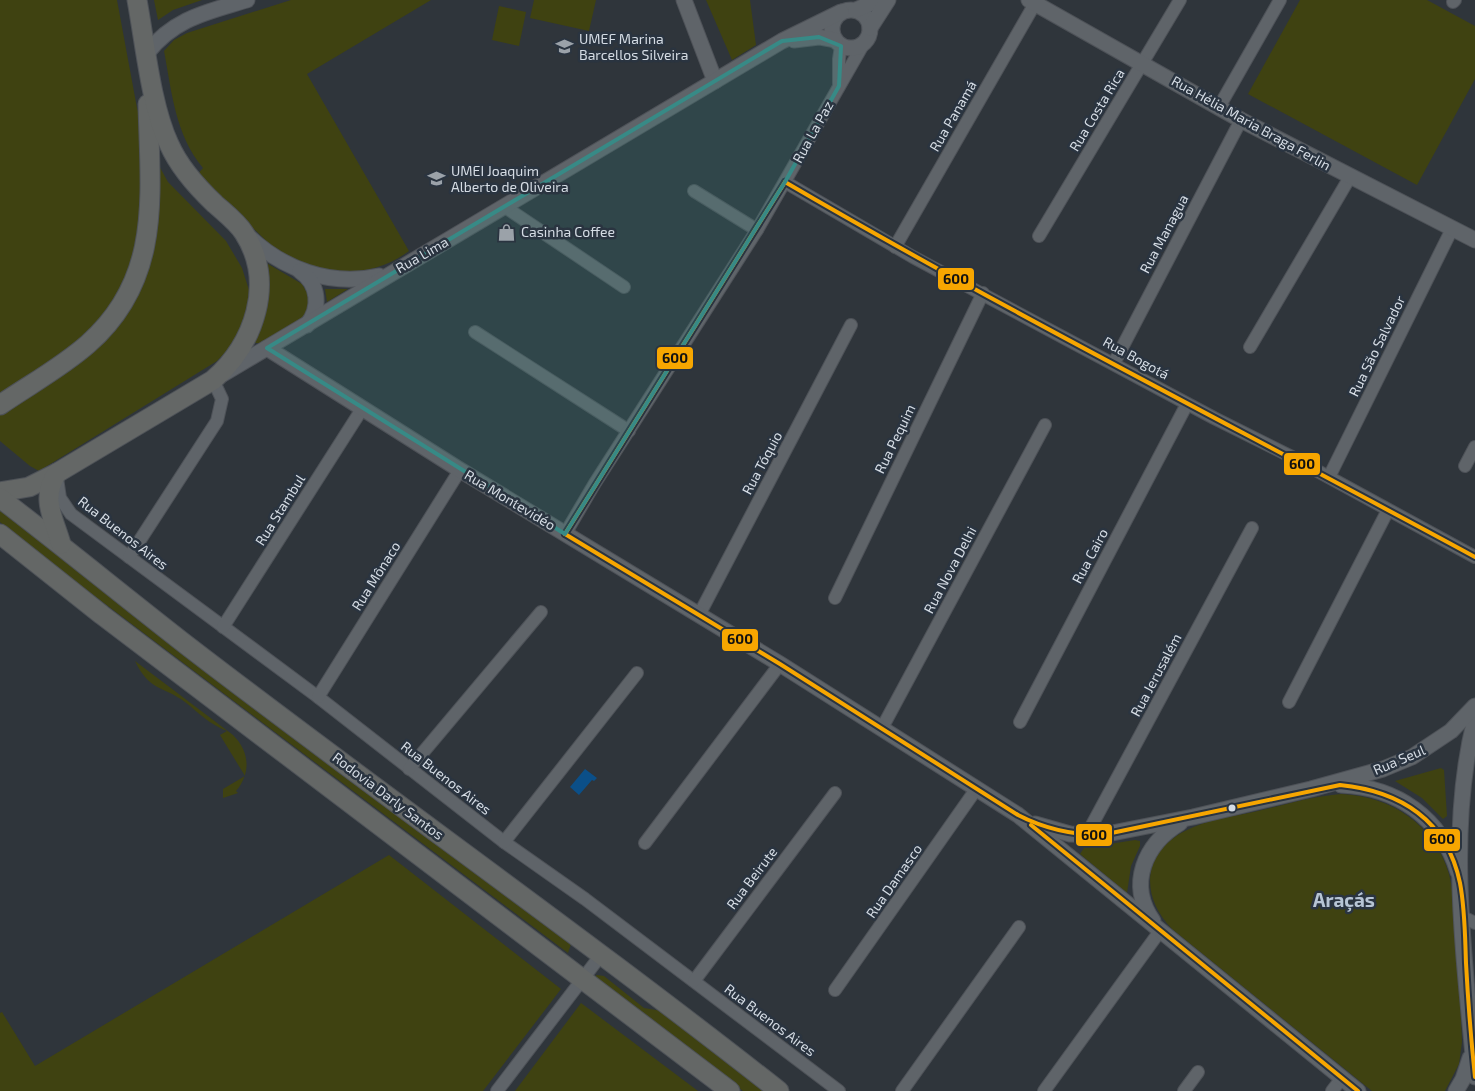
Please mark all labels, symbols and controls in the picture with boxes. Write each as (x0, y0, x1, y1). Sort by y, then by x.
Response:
place label: UMEF Marina Barcellos Silveira (579, 30, 688, 63)
school or university icon: UMEF Marina Barcellos Silveira (555, 37, 575, 57)
street label: Rua Costa Rica (1065, 65, 1128, 154)
street label: Rua Hélia Maria Braga Ferlin (1169, 72, 1334, 173)
street label: Rua Panamá (925, 77, 980, 154)
street label: Rua La Paz (789, 98, 837, 166)
place label: UMEI Joaquim Alberto de Oliveira (451, 162, 569, 195)
school or university icon: UMEI Joaquim Alberto de Oliveira (427, 169, 447, 189)
street label: Rua Managua (1136, 191, 1191, 276)
shop icon: Casinha Coffee (497, 222, 517, 242)
place label: Casinha Coffee (521, 223, 615, 240)
street label: Rua Lima (392, 233, 451, 276)
line badge: 600 (937, 267, 975, 291)
text: 600 (943, 270, 969, 287)
street label: Rua São Salvador (1345, 292, 1408, 399)
street label: Rua Bogotá (1100, 332, 1172, 383)
line badge: 600 (656, 346, 694, 370)
text: 600 (662, 349, 688, 366)
street label: Rua Pequim (871, 401, 919, 476)
street label: Rua Tóquio (738, 428, 785, 497)
line badge: 600 (1283, 452, 1321, 476)
text: 600 (1289, 455, 1315, 472)
street label: Rua Montevidéo (462, 466, 559, 533)
street label: Rua Stambul (251, 470, 309, 548)
street label: Rua Buenos Aires (75, 492, 172, 573)
street label: Rua Nova Delhi (920, 523, 980, 616)
street label: Rua Cairo (1068, 525, 1111, 586)
street label: Rua Mônaco (348, 538, 404, 613)
line badge: 600 (721, 628, 759, 652)
text: 600 (727, 630, 753, 647)
street label: Rua Jerusalém (1127, 630, 1185, 719)
street label: Rua Buenos Aires (398, 737, 495, 818)
street label: Rua Seul (1370, 741, 1428, 778)
street label: Rodovia Darly Santos (329, 748, 447, 843)
unlabelled marker (1227, 803, 1237, 813)
line badge: 600 (1075, 823, 1113, 847)
text: 600 (1081, 826, 1107, 843)
line badge: 600 (1423, 828, 1461, 852)
text: 600 (1429, 830, 1455, 847)
street label: Rua Damasco (862, 841, 925, 921)
street label: Rua Beirute (723, 843, 781, 912)
district label: Araçás (1313, 888, 1375, 912)
street label: Rua Buenos Aires (721, 980, 819, 1059)

